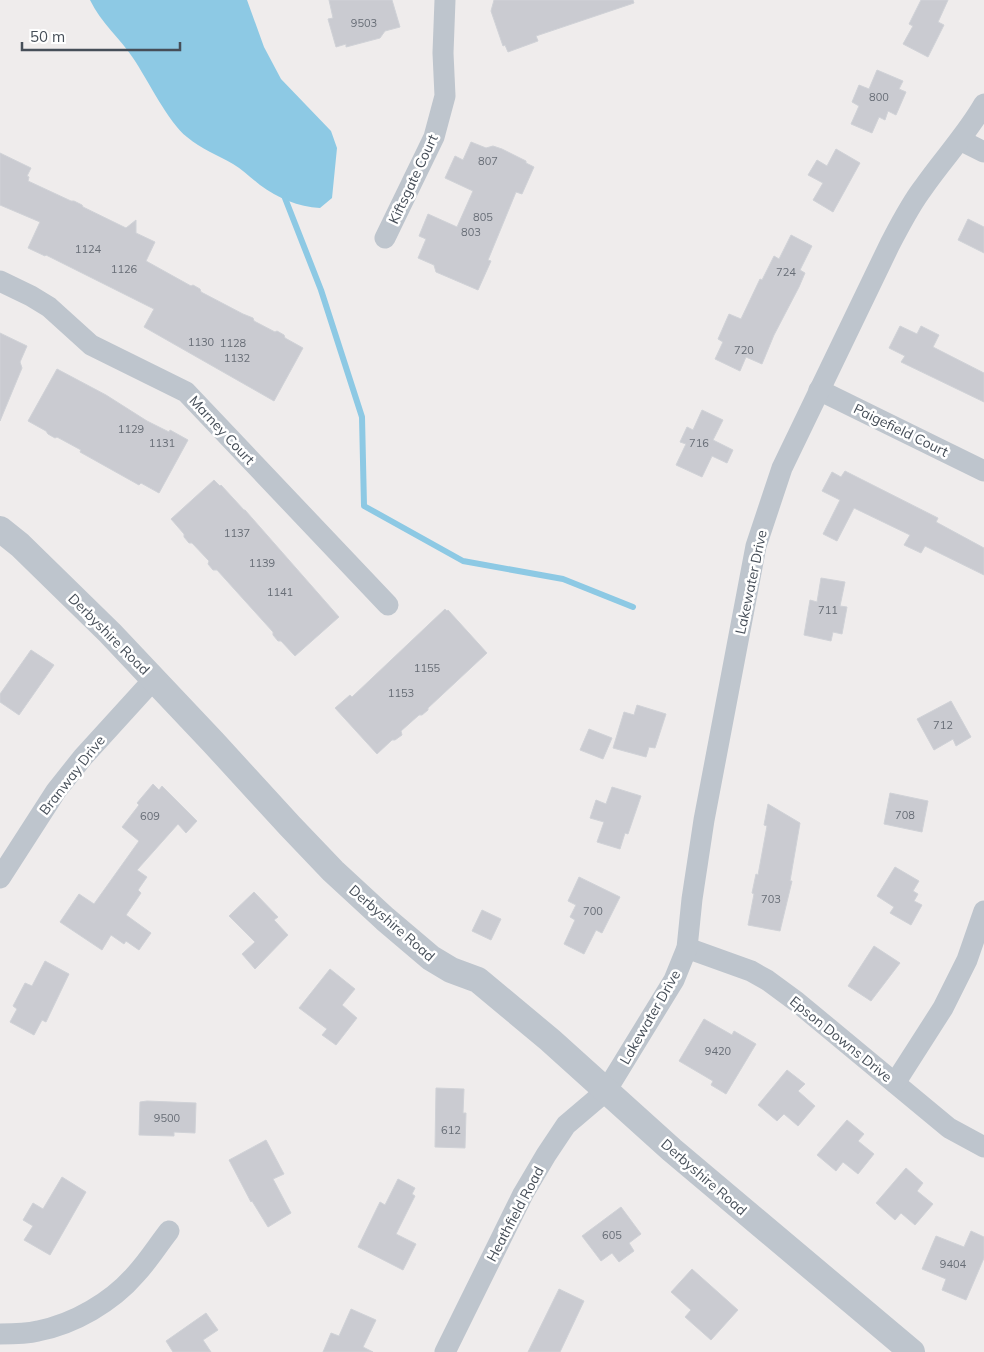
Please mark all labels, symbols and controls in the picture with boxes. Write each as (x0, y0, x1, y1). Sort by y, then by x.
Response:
house number: 9503 (351, 16, 377, 30)
scale bar (22, 20, 180, 52)
text: 50 m (30, 27, 65, 46)
house number: 800 (869, 90, 889, 104)
street label: Kiftsgate Court (384, 131, 442, 227)
house number: 807 (478, 154, 498, 168)
house number: 805 (473, 210, 493, 224)
house number: 803 (461, 225, 481, 239)
house number: 1124 (75, 242, 102, 256)
house number: 1126 (111, 262, 138, 276)
house number: 724 (776, 265, 796, 279)
house number: 1130 (188, 335, 215, 349)
house number: 1128 (220, 336, 247, 350)
house number: 720 (734, 343, 754, 357)
house number: 1132 (224, 351, 251, 365)
street label: Marney Court (185, 392, 259, 468)
street label: Paigefield Court (851, 399, 951, 461)
house number: 1129 (118, 422, 144, 436)
house number: 1131 (149, 436, 175, 450)
house number: 716 (689, 436, 709, 450)
house number: 1137 (224, 526, 250, 540)
street label: Lakewater Drive (731, 528, 771, 636)
house number: 1139 (249, 556, 275, 570)
house number: 1141 (267, 585, 293, 599)
street label: Derbyshire Road (65, 590, 153, 678)
house number: 711 (818, 603, 838, 617)
house number: 1155 (414, 661, 441, 675)
house number: 1153 (388, 686, 414, 700)
house number: 712 (933, 718, 953, 732)
street label: Branway Drive (35, 731, 109, 819)
house number: 708 (895, 808, 915, 822)
house number: 609 (140, 809, 160, 823)
street label: Derbyshire Road (345, 881, 439, 965)
house number: 703 (761, 892, 781, 906)
house number: 700 (583, 904, 603, 918)
street label: Lakewater Drive (616, 967, 684, 1067)
street label: Epson Downs Drive (786, 992, 896, 1086)
house number: 9420 (705, 1044, 732, 1058)
house number: 9500 (154, 1111, 181, 1125)
house number: 612 (441, 1123, 461, 1137)
street label: Derbyshire Road (657, 1135, 751, 1219)
street label: Heathfield Road (482, 1163, 548, 1265)
house number: 605 (602, 1228, 622, 1242)
house number: 9404 (940, 1257, 967, 1271)

